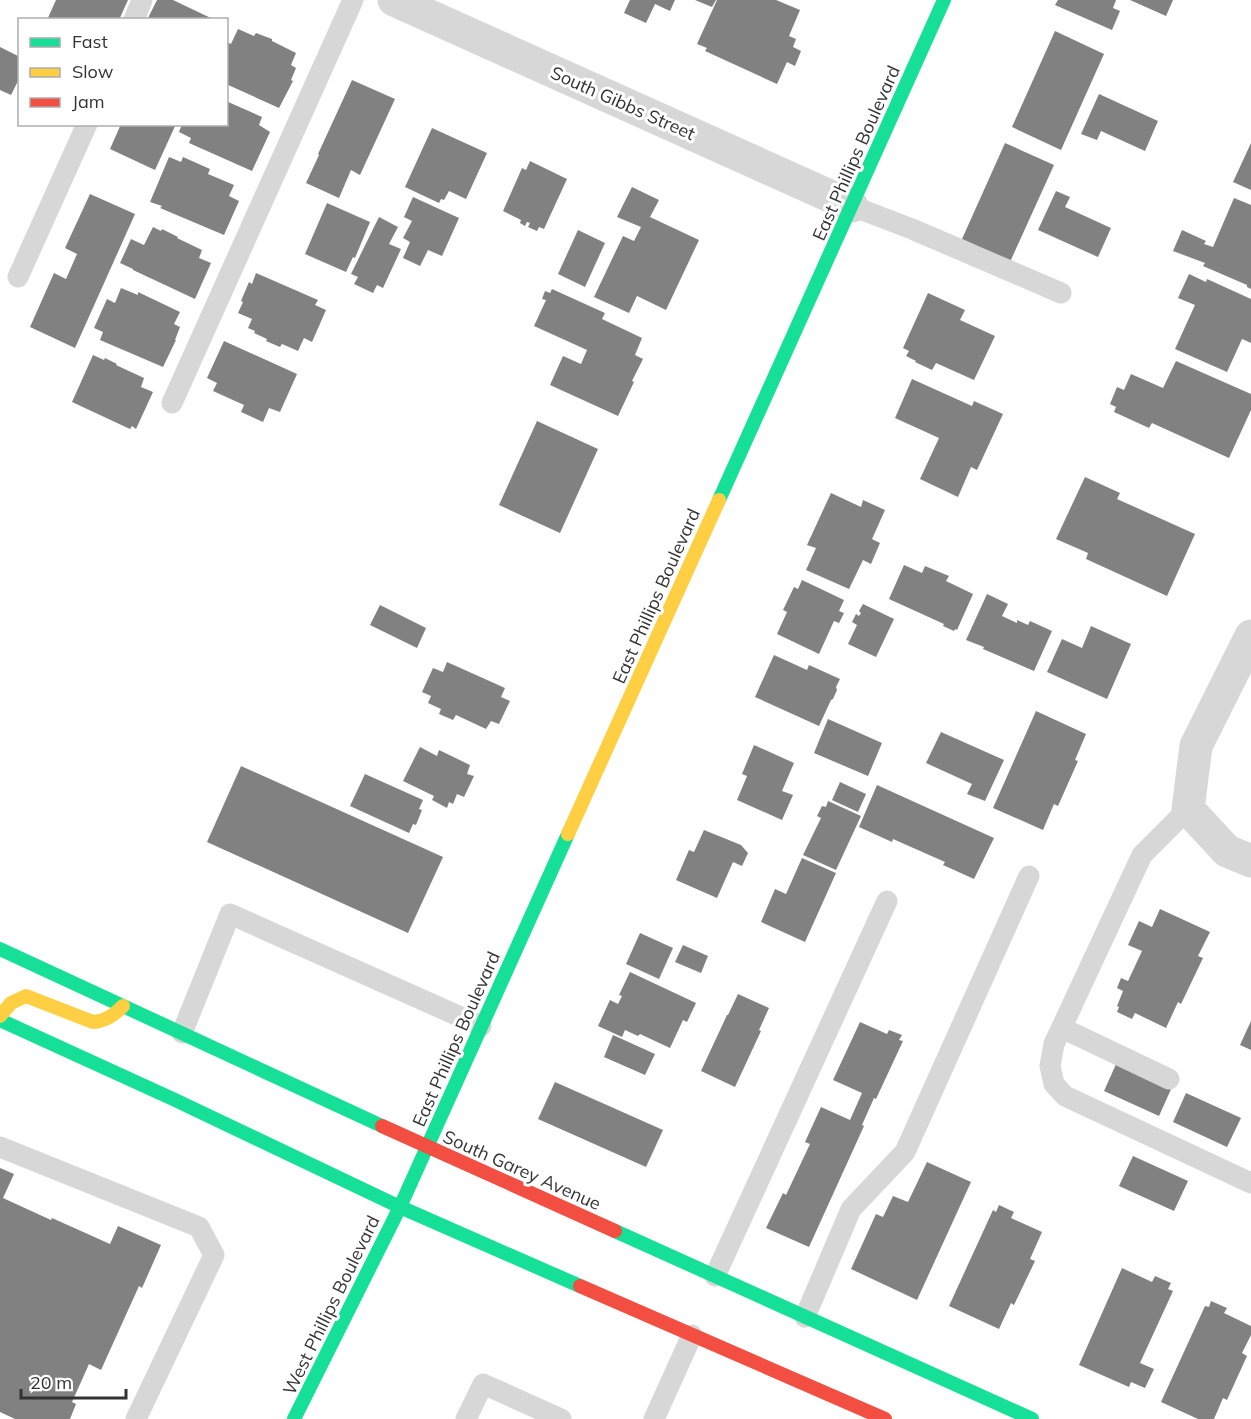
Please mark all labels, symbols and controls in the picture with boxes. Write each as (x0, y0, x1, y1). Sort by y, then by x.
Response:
legend (18, 18, 228, 126)
text: Fast (72, 30, 108, 53)
text: Slow (72, 60, 114, 83)
street label: South Gibbs Street (547, 61, 699, 145)
street label: East Phillips Boulevard (807, 62, 905, 244)
text: Jam (72, 90, 105, 113)
street label: East Phillips Boulevard (607, 505, 705, 687)
street label: East Phillips Boulevard (407, 948, 505, 1130)
street label: South Garey Avenue (439, 1125, 605, 1215)
street label: West Phillips Boulevard (278, 1212, 384, 1398)
scale bar (21, 1362, 126, 1400)
text: 20 m (30, 1371, 72, 1394)

